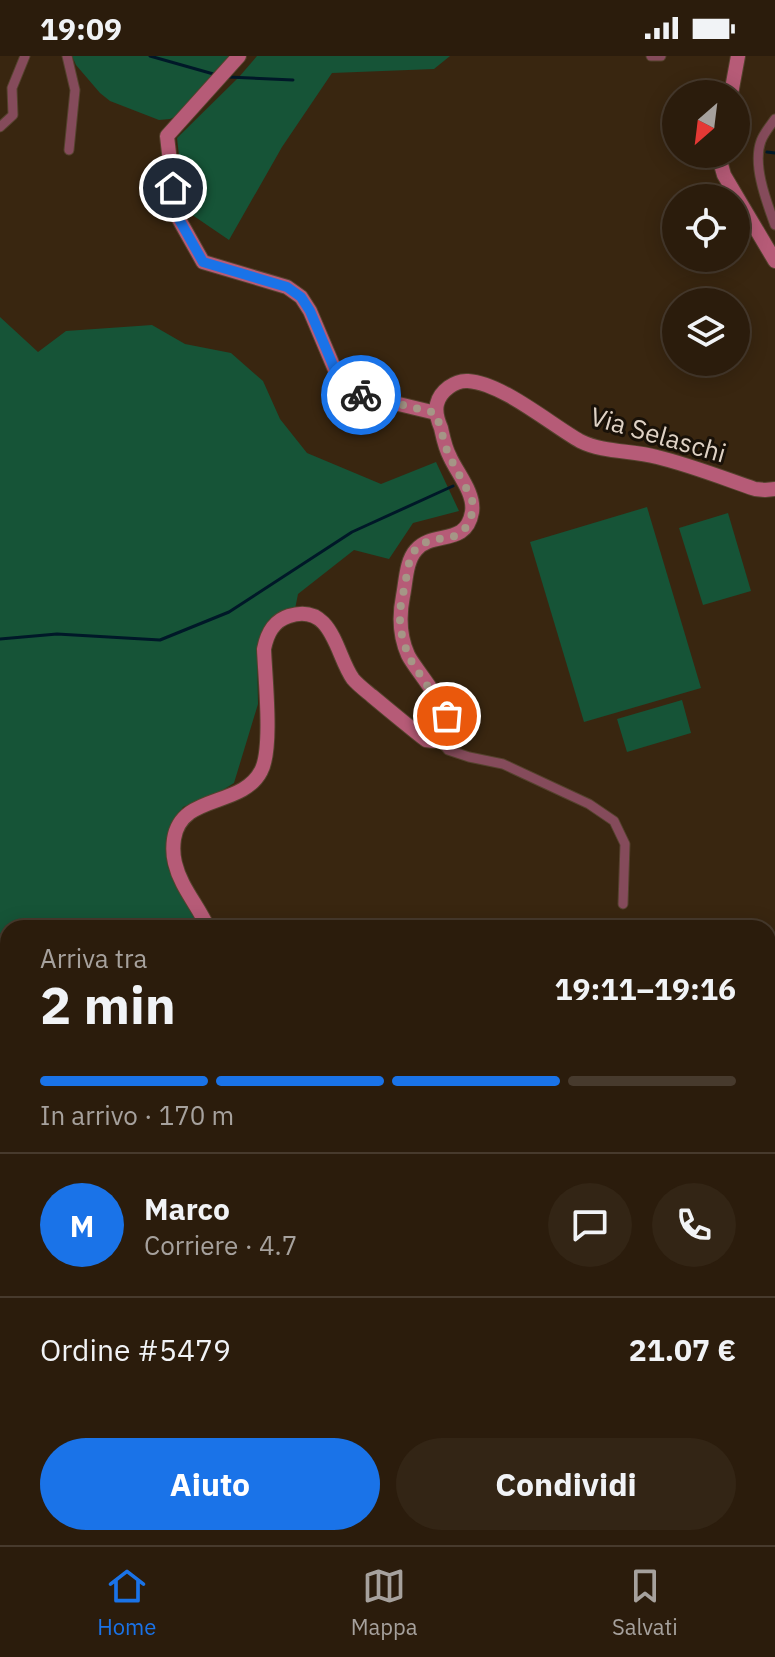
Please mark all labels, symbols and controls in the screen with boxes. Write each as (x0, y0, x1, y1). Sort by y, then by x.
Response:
text: 19:09 (40, 9, 122, 48)
north arrow (662, 80, 750, 168)
map controls (662, 80, 750, 376)
pin (139, 154, 207, 222)
icon: home (151, 166, 195, 210)
button: locate (662, 184, 750, 272)
button: layers (662, 288, 750, 376)
courier (321, 355, 401, 435)
icon: bike (339, 373, 383, 417)
street label: Via Selaschi (586, 398, 730, 470)
pin (413, 682, 481, 750)
icon: bag (425, 694, 469, 738)
text: Arriva tra (40, 941, 147, 975)
text: 19:11–19:16 (555, 969, 736, 1008)
text: 2 min (40, 971, 176, 1038)
text: In arrivo · 170 m (40, 1098, 234, 1132)
button: chat (548, 1183, 632, 1267)
button: phone (652, 1183, 736, 1267)
text: Marco (144, 1189, 230, 1228)
text: M (70, 1206, 94, 1245)
text: Corriere · 4.7 (144, 1228, 297, 1262)
text: Ordine #5479 (40, 1330, 231, 1369)
text: 21.07 € (629, 1330, 736, 1369)
button: Aiuto (40, 1438, 380, 1530)
button: Condividi (396, 1438, 736, 1530)
tab: Home (97, 1564, 156, 1641)
tab: Mappa (351, 1564, 418, 1641)
tab: Salvati (612, 1564, 678, 1641)

